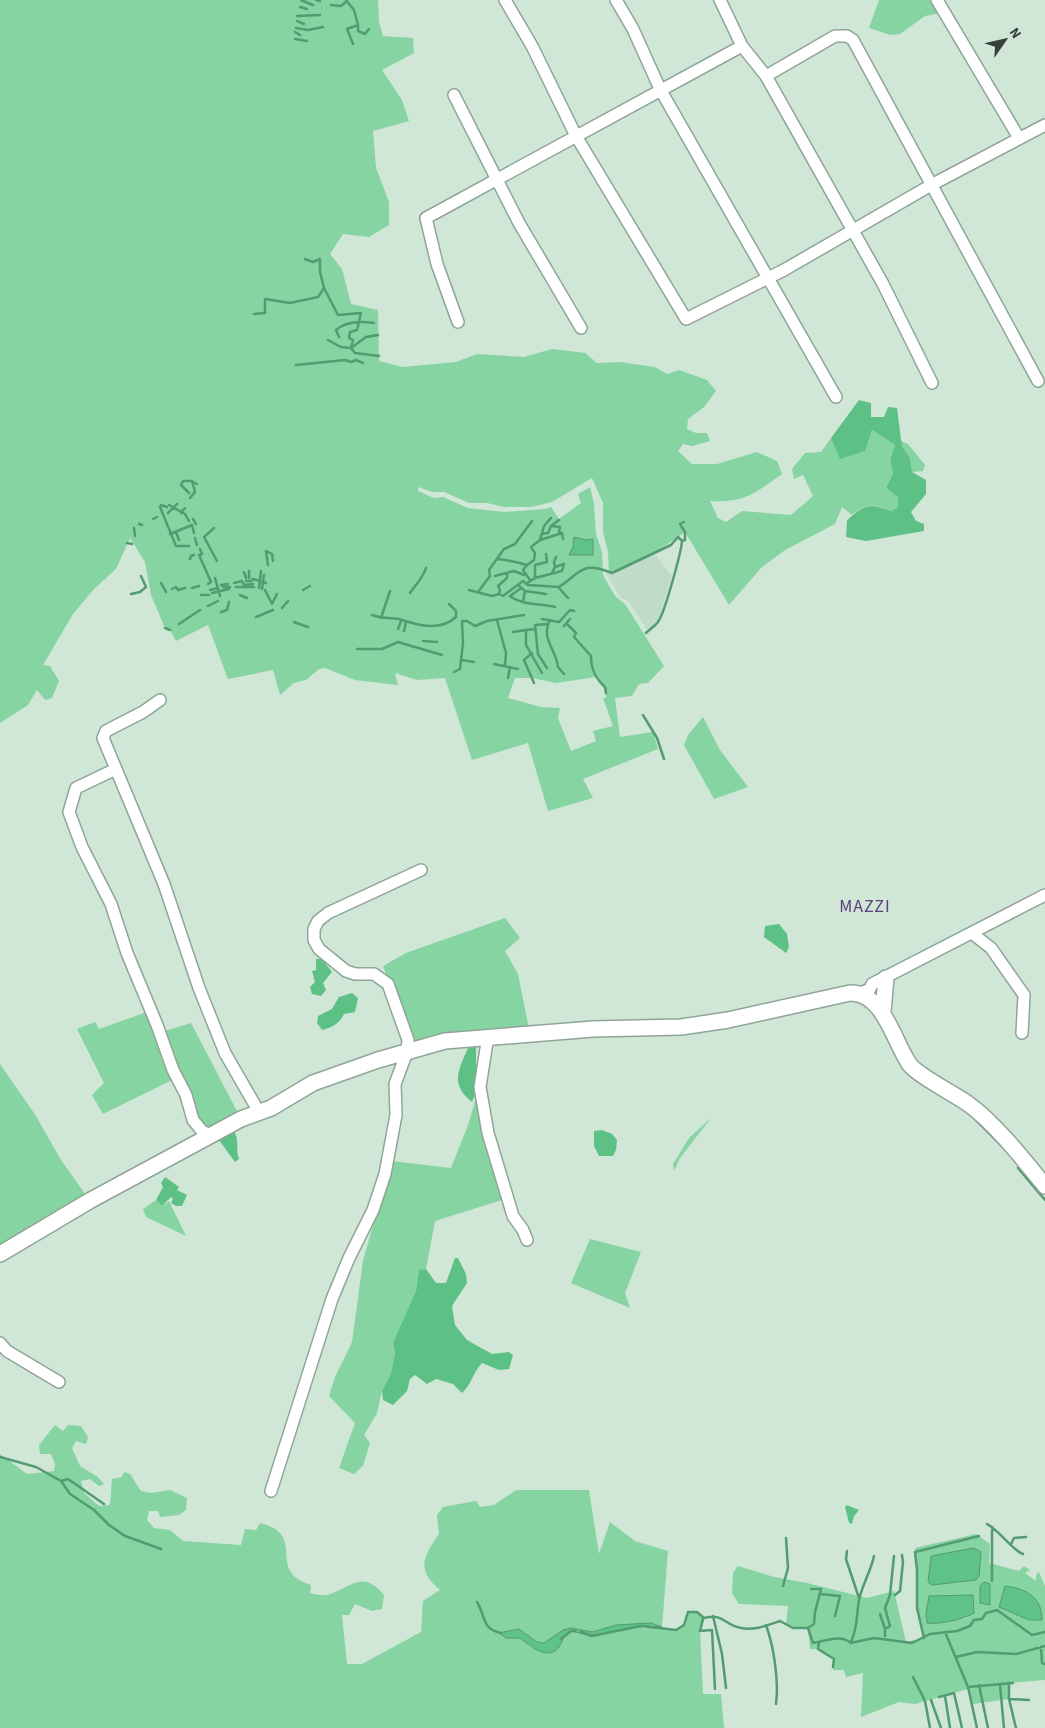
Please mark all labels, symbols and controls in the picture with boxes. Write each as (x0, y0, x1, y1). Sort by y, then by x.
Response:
north arrow (980, 15, 1030, 65)
text: N (1004, 24, 1026, 43)
district label: MAZZI (839, 894, 891, 919)

